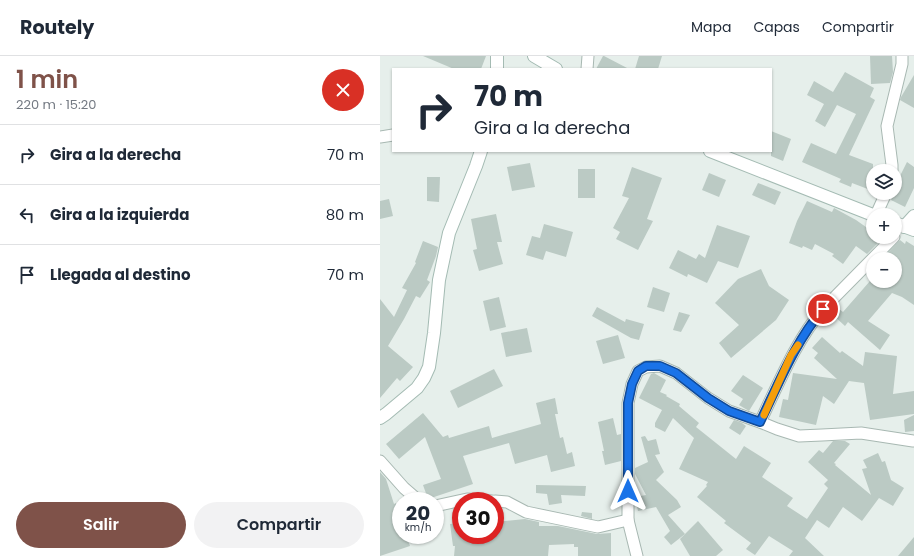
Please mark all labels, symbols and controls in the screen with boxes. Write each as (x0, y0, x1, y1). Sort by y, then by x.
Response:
text: Routely (20, 14, 94, 41)
text: Mapa (691, 17, 731, 37)
text: Capas (753, 17, 800, 37)
text: Compartir (822, 17, 894, 37)
text: 1 min (16, 63, 78, 96)
button: close (322, 69, 364, 111)
text: 70 m (474, 77, 543, 116)
icon: right (408, 84, 460, 136)
text: 220 m · 15:20 (16, 95, 96, 114)
text: Gira a la derecha (474, 115, 630, 140)
icon: right (16, 144, 38, 166)
text: Gira a la derecha (50, 144, 181, 165)
text: 70 m (327, 144, 364, 165)
map controls (866, 164, 902, 288)
button: layers (866, 164, 902, 200)
icon: left (16, 204, 38, 226)
text: Gira a la izquierda (50, 204, 189, 225)
text: 80 m (326, 204, 364, 225)
button: + (866, 208, 902, 244)
button: − (866, 252, 902, 288)
icon: arrive (16, 264, 38, 286)
text: Llegada al destino (50, 264, 191, 285)
text: 70 m (327, 264, 364, 285)
pin (806, 292, 840, 326)
icon: arrive (812, 298, 834, 320)
position arrow (607, 470, 649, 512)
speed limit sign: 30 (452, 492, 504, 544)
text: 20 (406, 499, 430, 527)
button: Salir (16, 502, 186, 548)
button: Compartir (194, 502, 364, 548)
text: km/h (405, 520, 431, 535)

